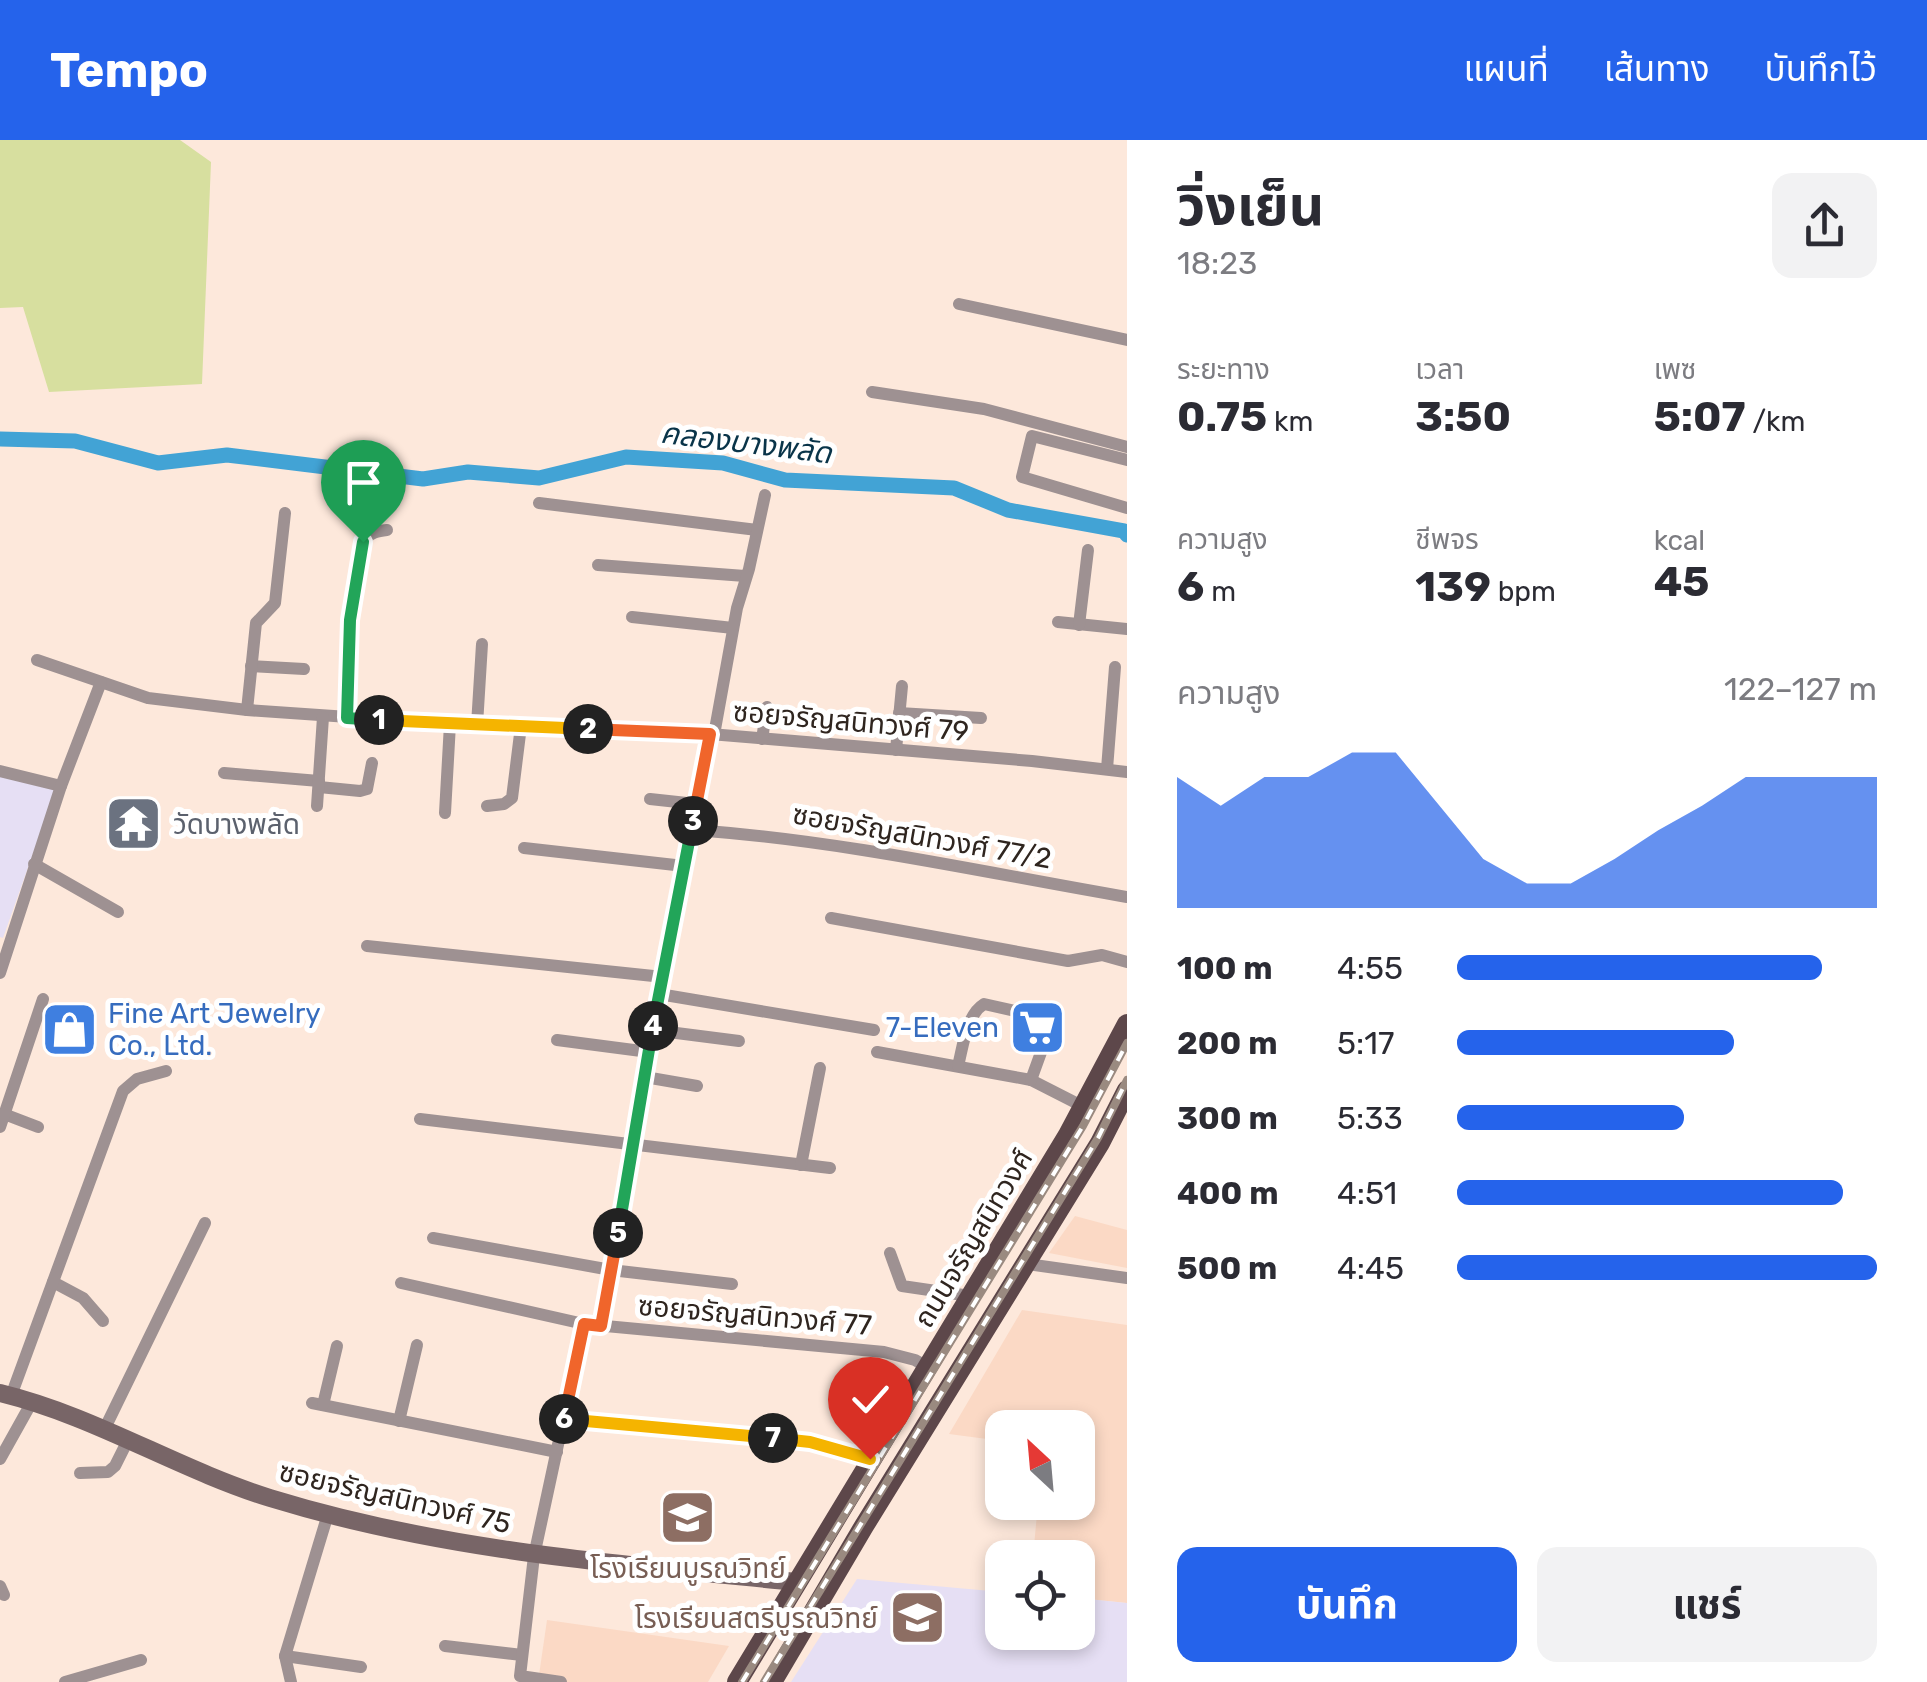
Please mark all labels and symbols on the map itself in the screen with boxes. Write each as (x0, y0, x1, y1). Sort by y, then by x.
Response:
water label: คลองบางพลัด (659, 415, 835, 472)
pin (321, 440, 406, 543)
pin: 1 (354, 695, 404, 745)
street label: ซอยจรัญสนิทวงศ์ 79 (732, 695, 970, 748)
pin: 2 (563, 704, 613, 754)
temple icon: วัดบางพลัด (104, 794, 164, 854)
pin: 3 (668, 796, 718, 846)
street label: ซอยจรัญสนิทวงศ์ 77/2 (790, 797, 1054, 876)
place label: วัดบางพลัด (173, 808, 300, 841)
place label: Fine Art Jewelry Co., Ltd. (108, 997, 321, 1062)
supermarket icon: 7-Eleven (1008, 997, 1068, 1057)
shop icon: Fine Art Jewelry Co., Ltd. (39, 999, 99, 1059)
pin: 4 (628, 1001, 678, 1051)
place label: 7-Eleven (886, 1011, 999, 1044)
street label: ถนนจรัญสนิทวงศ์ (907, 1143, 1040, 1333)
pin: 5 (593, 1208, 643, 1258)
street label: ซอยจรัญสนิทวงศ์ 77 (637, 1289, 873, 1342)
pin (828, 1357, 913, 1460)
pin: 6 (539, 1394, 589, 1444)
north arrow (985, 1410, 1095, 1520)
pin: 7 (748, 1413, 798, 1463)
street label: ซอยจรัญสนิทวงศ์ 75 (276, 1455, 514, 1540)
school or university icon: โรงเรียนบูรณวิทย์ (658, 1487, 718, 1547)
place label: โรงเรียนบูรณวิทย์ (590, 1552, 786, 1586)
school or university icon: โรงเรียนสตรีบูรณวิทย์ (887, 1588, 947, 1648)
place label: โรงเรียนสตรีบูรณวิทย์ (635, 1602, 878, 1636)

